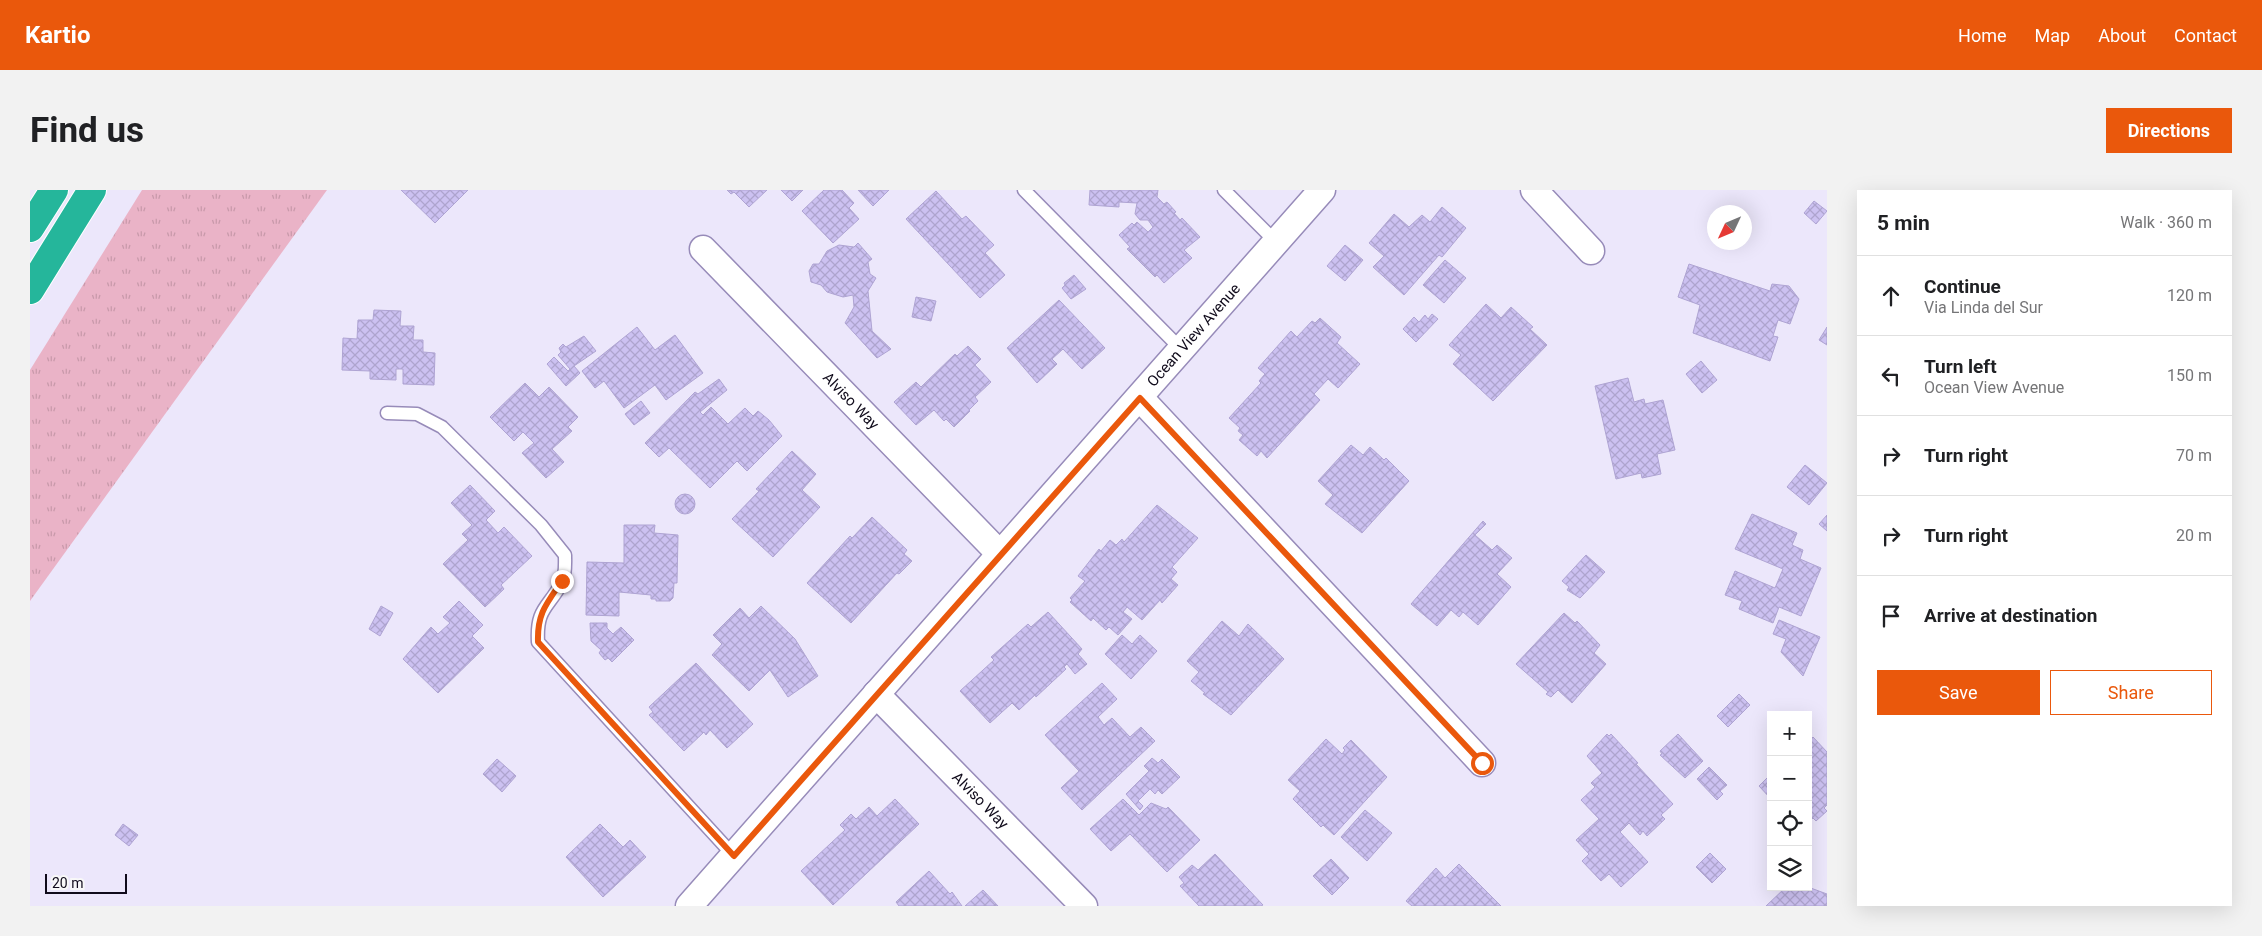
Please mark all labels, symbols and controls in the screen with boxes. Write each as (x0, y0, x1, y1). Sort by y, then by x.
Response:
text: Kartio (25, 21, 91, 49)
text: Home (1958, 25, 2007, 46)
text: Map (2035, 25, 2070, 46)
text: About (2098, 25, 2146, 46)
text: Contact (2174, 25, 2237, 46)
button: Directions (2106, 108, 2232, 153)
text: Find us (30, 110, 144, 151)
north arrow (1707, 205, 1752, 250)
text: 5 min (1877, 211, 1930, 235)
text: Walk · 360 m (2120, 213, 2212, 232)
text: Continue (1924, 275, 2001, 298)
street label: Ocean View Avenue (1143, 280, 1244, 390)
icon: ahead (1877, 282, 1905, 310)
text: 120 m (2167, 286, 2212, 305)
text: Via Linda del Sur (1924, 298, 2043, 317)
text: Turn left (1924, 355, 1997, 378)
icon: left (1877, 362, 1905, 390)
text: 150 m (2167, 366, 2212, 385)
street label: Alviso Way (819, 369, 883, 433)
text: Ocean View Avenue (1924, 378, 2064, 397)
icon: right (1877, 442, 1905, 470)
text: Turn right (1924, 444, 2008, 467)
text: 70 m (2176, 446, 2212, 465)
icon: right (1877, 522, 1905, 550)
text: Turn right (1924, 524, 2008, 547)
text: 20 m (2176, 526, 2212, 545)
route end (551, 570, 574, 593)
icon: arrive (1877, 602, 1905, 630)
text: Arrive at destination (1924, 604, 2097, 627)
button: Save (1877, 670, 2040, 715)
button: Share (2050, 670, 2212, 715)
map controls (1767, 711, 1812, 891)
button: + (1767, 711, 1812, 756)
route start (1471, 752, 1494, 775)
button: − (1767, 756, 1812, 801)
street label: Alviso Way (948, 768, 1012, 833)
button: locate (1767, 801, 1812, 846)
button: layers (1767, 846, 1812, 891)
scale bar (45, 871, 128, 894)
text: 20 m (52, 875, 84, 891)

